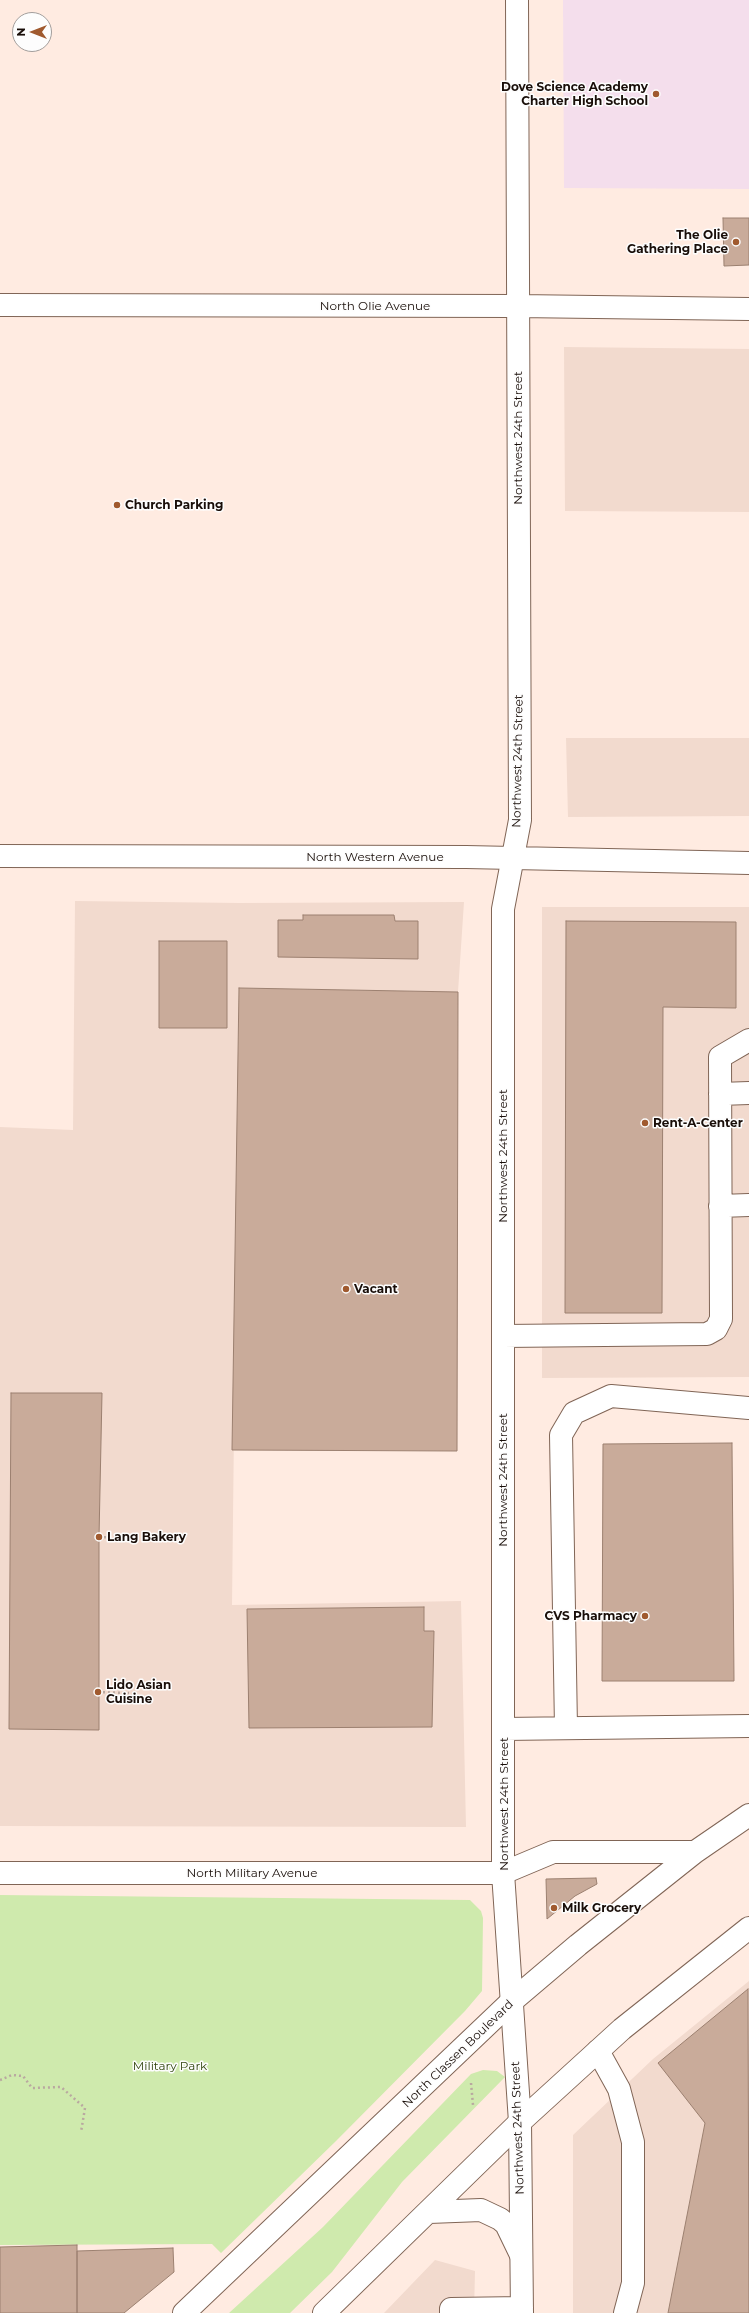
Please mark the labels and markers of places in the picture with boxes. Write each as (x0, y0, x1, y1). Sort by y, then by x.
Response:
place label: Dove Science Academy Charter High School (501, 80, 648, 108)
marker: Dove Science Academy Charter High School (651, 89, 661, 99)
place label: The Olie Gathering Place (627, 228, 728, 256)
marker: The Olie Gathering Place (731, 237, 741, 247)
place label: Church Parking (125, 498, 223, 512)
marker: Church Parking (112, 500, 122, 510)
place label: Rent-A-Center (653, 1116, 743, 1130)
marker: Rent-A-Center (640, 1118, 650, 1128)
place label: Vacant (354, 1282, 398, 1296)
marker: Vacant (341, 1284, 351, 1294)
place label: Lang Bakery (107, 1530, 186, 1544)
marker: Lang Bakery (94, 1532, 104, 1542)
place label: CVS Pharmacy (545, 1609, 637, 1623)
marker: CVS Pharmacy (640, 1611, 650, 1621)
place label: Lido Asian Cuisine (106, 1678, 171, 1706)
marker: Lido Asian Cuisine (93, 1687, 103, 1697)
place label: Milk Grocery (562, 1901, 641, 1915)
marker: Milk Grocery (549, 1903, 559, 1913)

